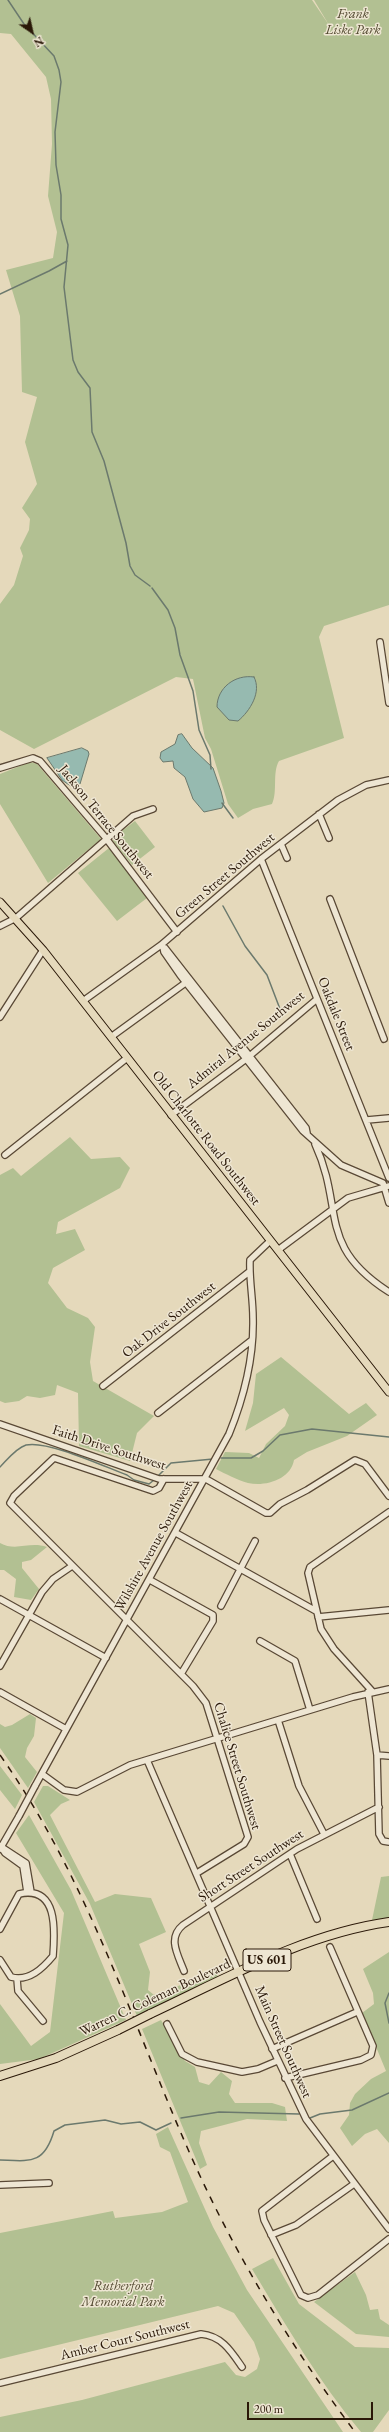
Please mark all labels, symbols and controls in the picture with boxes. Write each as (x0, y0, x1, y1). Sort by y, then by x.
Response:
park label: Frank Liske Park (325, 6, 381, 38)
north arrow (12, 12, 52, 52)
text: N (31, 34, 46, 50)
street label: Jackson Terrace Southwest (55, 762, 157, 882)
street label: Green Street Southwest (172, 829, 278, 923)
street label: Oakdale Street (314, 975, 358, 1053)
street label: Admiral Avenue Southwest (184, 987, 308, 1093)
street label: Old Charlotte Road Southwest (148, 1067, 264, 1209)
street label: Oak Drive Southwest (119, 1278, 219, 1362)
street label: Faith Drive Southwest (50, 1422, 168, 1474)
street label: Wilshire Avenue Southwest (111, 1478, 197, 1614)
street label: Chalice Street Southwest (210, 1700, 264, 1832)
street label: Short Street Southwest (195, 1826, 307, 1906)
road number: US 601 (243, 1949, 291, 1971)
street label: Warren C. Coleman Boulevard (77, 1956, 233, 2040)
street label: Main Street Southwest (251, 1983, 315, 2101)
park label: Rutherford Memorial Park (81, 2278, 165, 2310)
street label: Amber Court Southwest (59, 2316, 191, 2364)
scale bar (249, 2394, 375, 2420)
text: 200 m (254, 2401, 283, 2417)

